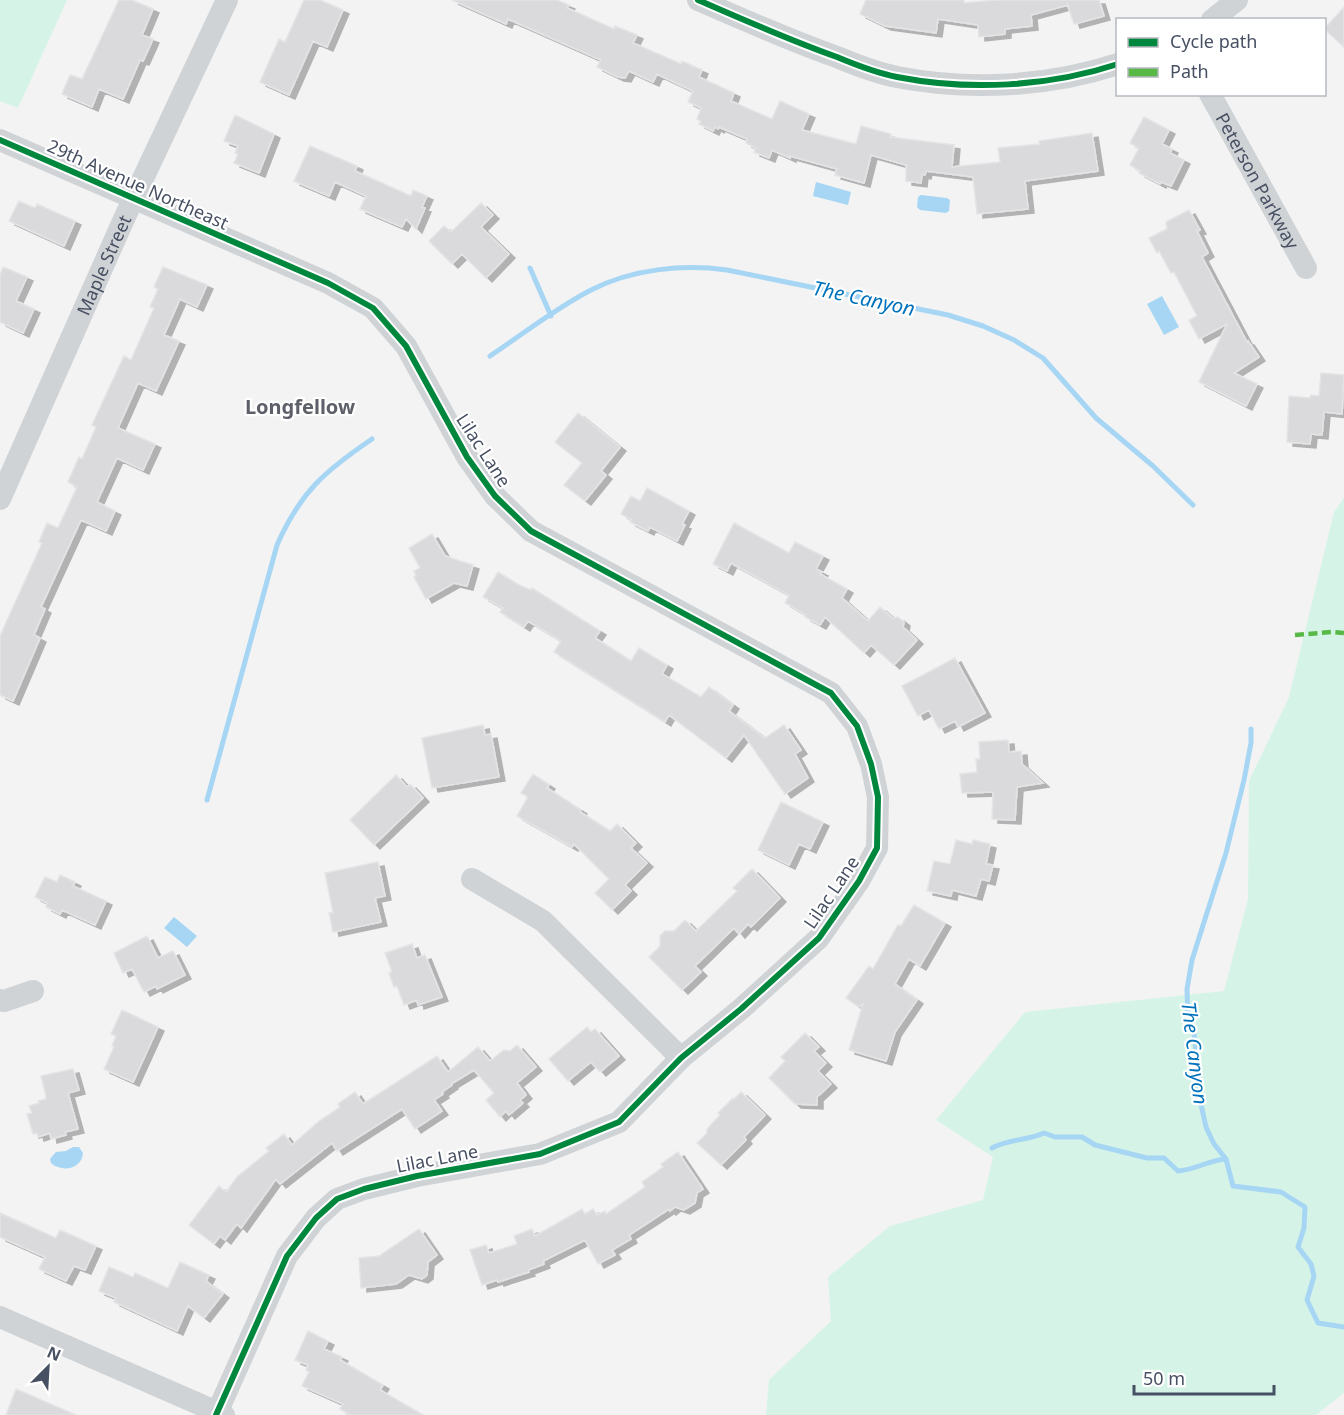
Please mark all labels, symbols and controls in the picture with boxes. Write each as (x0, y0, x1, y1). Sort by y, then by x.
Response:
legend (1116, 18, 1326, 96)
text: Cycle path (1170, 29, 1257, 53)
text: Path (1170, 59, 1209, 83)
street label: Peterson Parkway (1211, 108, 1305, 254)
street label: 29th Avenue Northeast (44, 133, 233, 235)
street label: Maple Street (71, 210, 136, 319)
water label: The Canyon (811, 274, 917, 322)
district label: Longfellow (245, 393, 355, 420)
street label: Lilac Lane (451, 409, 517, 491)
street label: Lilac Lane (798, 851, 864, 933)
water label: The Canyon (1175, 1000, 1215, 1106)
street label: Lilac Lane (394, 1138, 480, 1178)
north arrow (18, 1337, 78, 1397)
text: N (44, 1341, 65, 1366)
scale bar (1134, 1358, 1274, 1396)
text: 50 m (1143, 1366, 1185, 1390)

